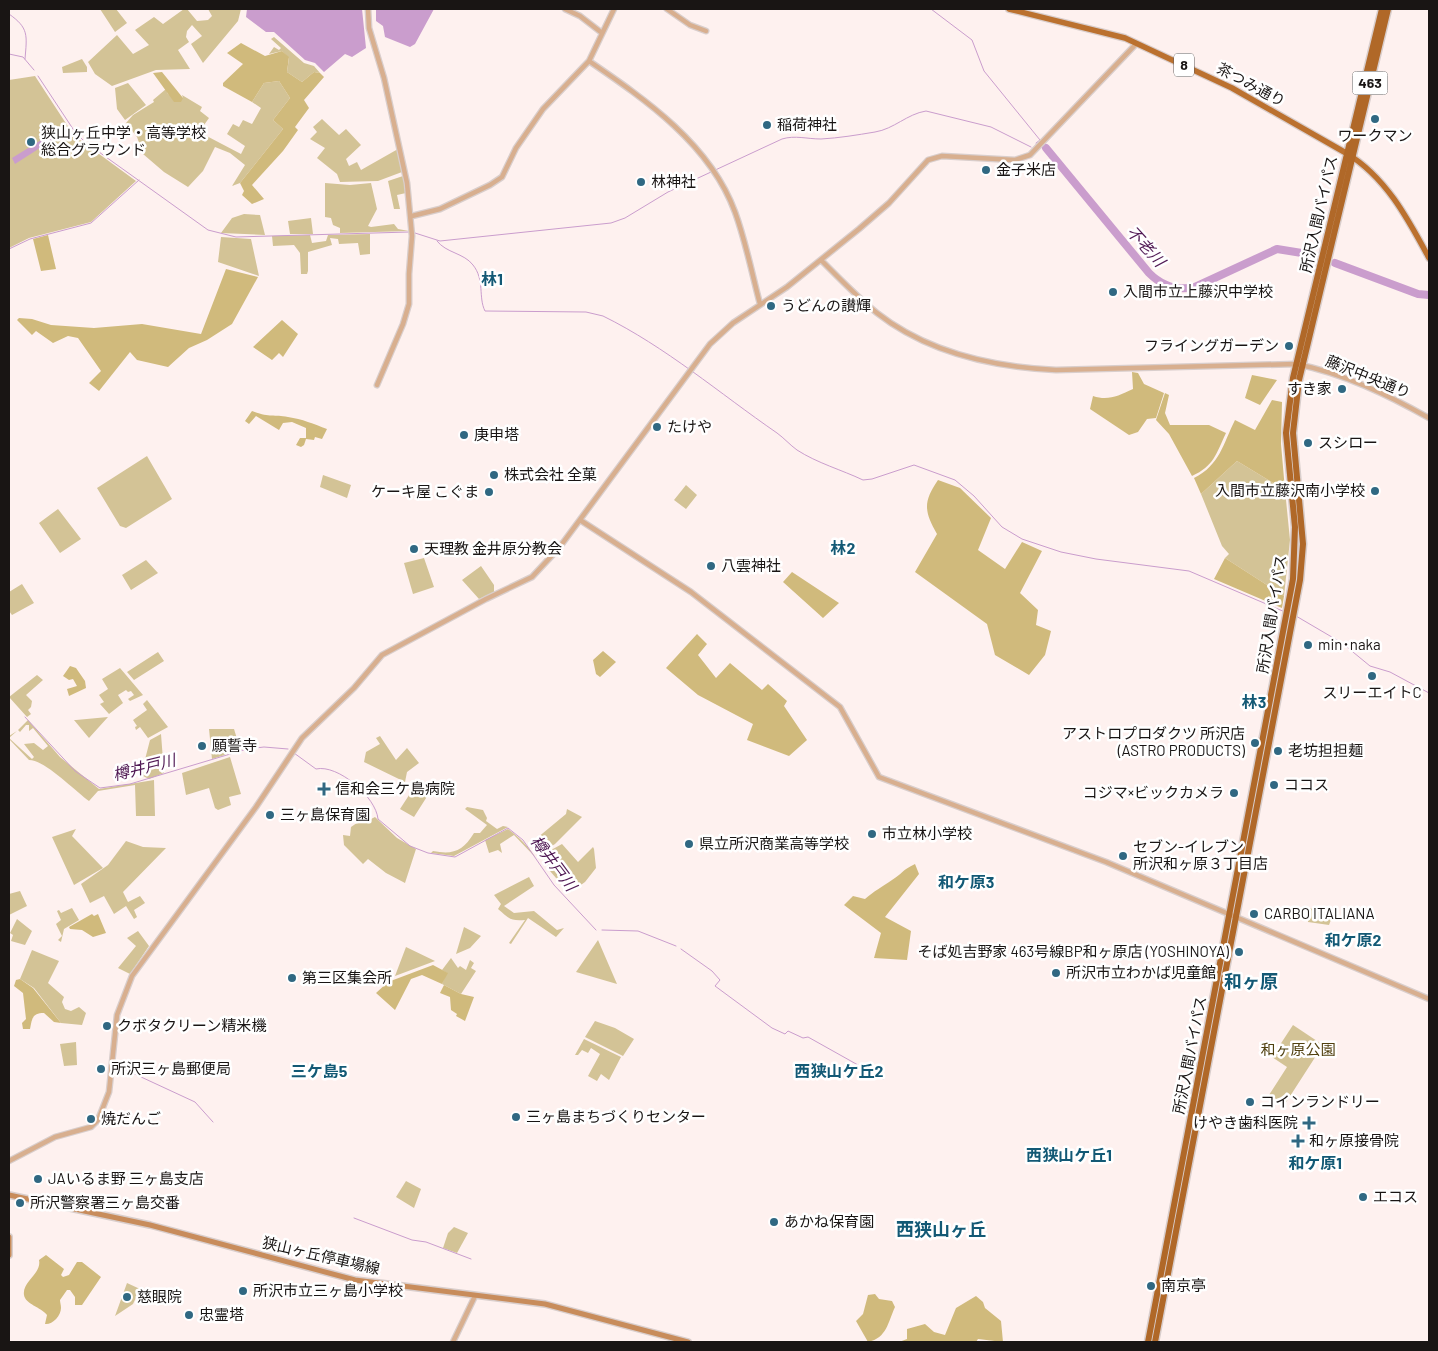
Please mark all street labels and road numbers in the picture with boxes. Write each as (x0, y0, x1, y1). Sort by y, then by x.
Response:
road number: 8 (1174, 54, 1194, 76)
street label: 茶つみ通り (1214, 59, 1289, 110)
road number: 463 (1352, 72, 1388, 95)
street label: 所沢入間バイパス (1296, 153, 1340, 274)
street label: 藤沢中央通り (1323, 351, 1413, 401)
street label: 所沢入間バイパス (1253, 553, 1289, 674)
street label: 所沢入間バイパス (1169, 994, 1209, 1115)
street label: 狭山ヶ丘停車場線 (261, 1233, 382, 1277)

